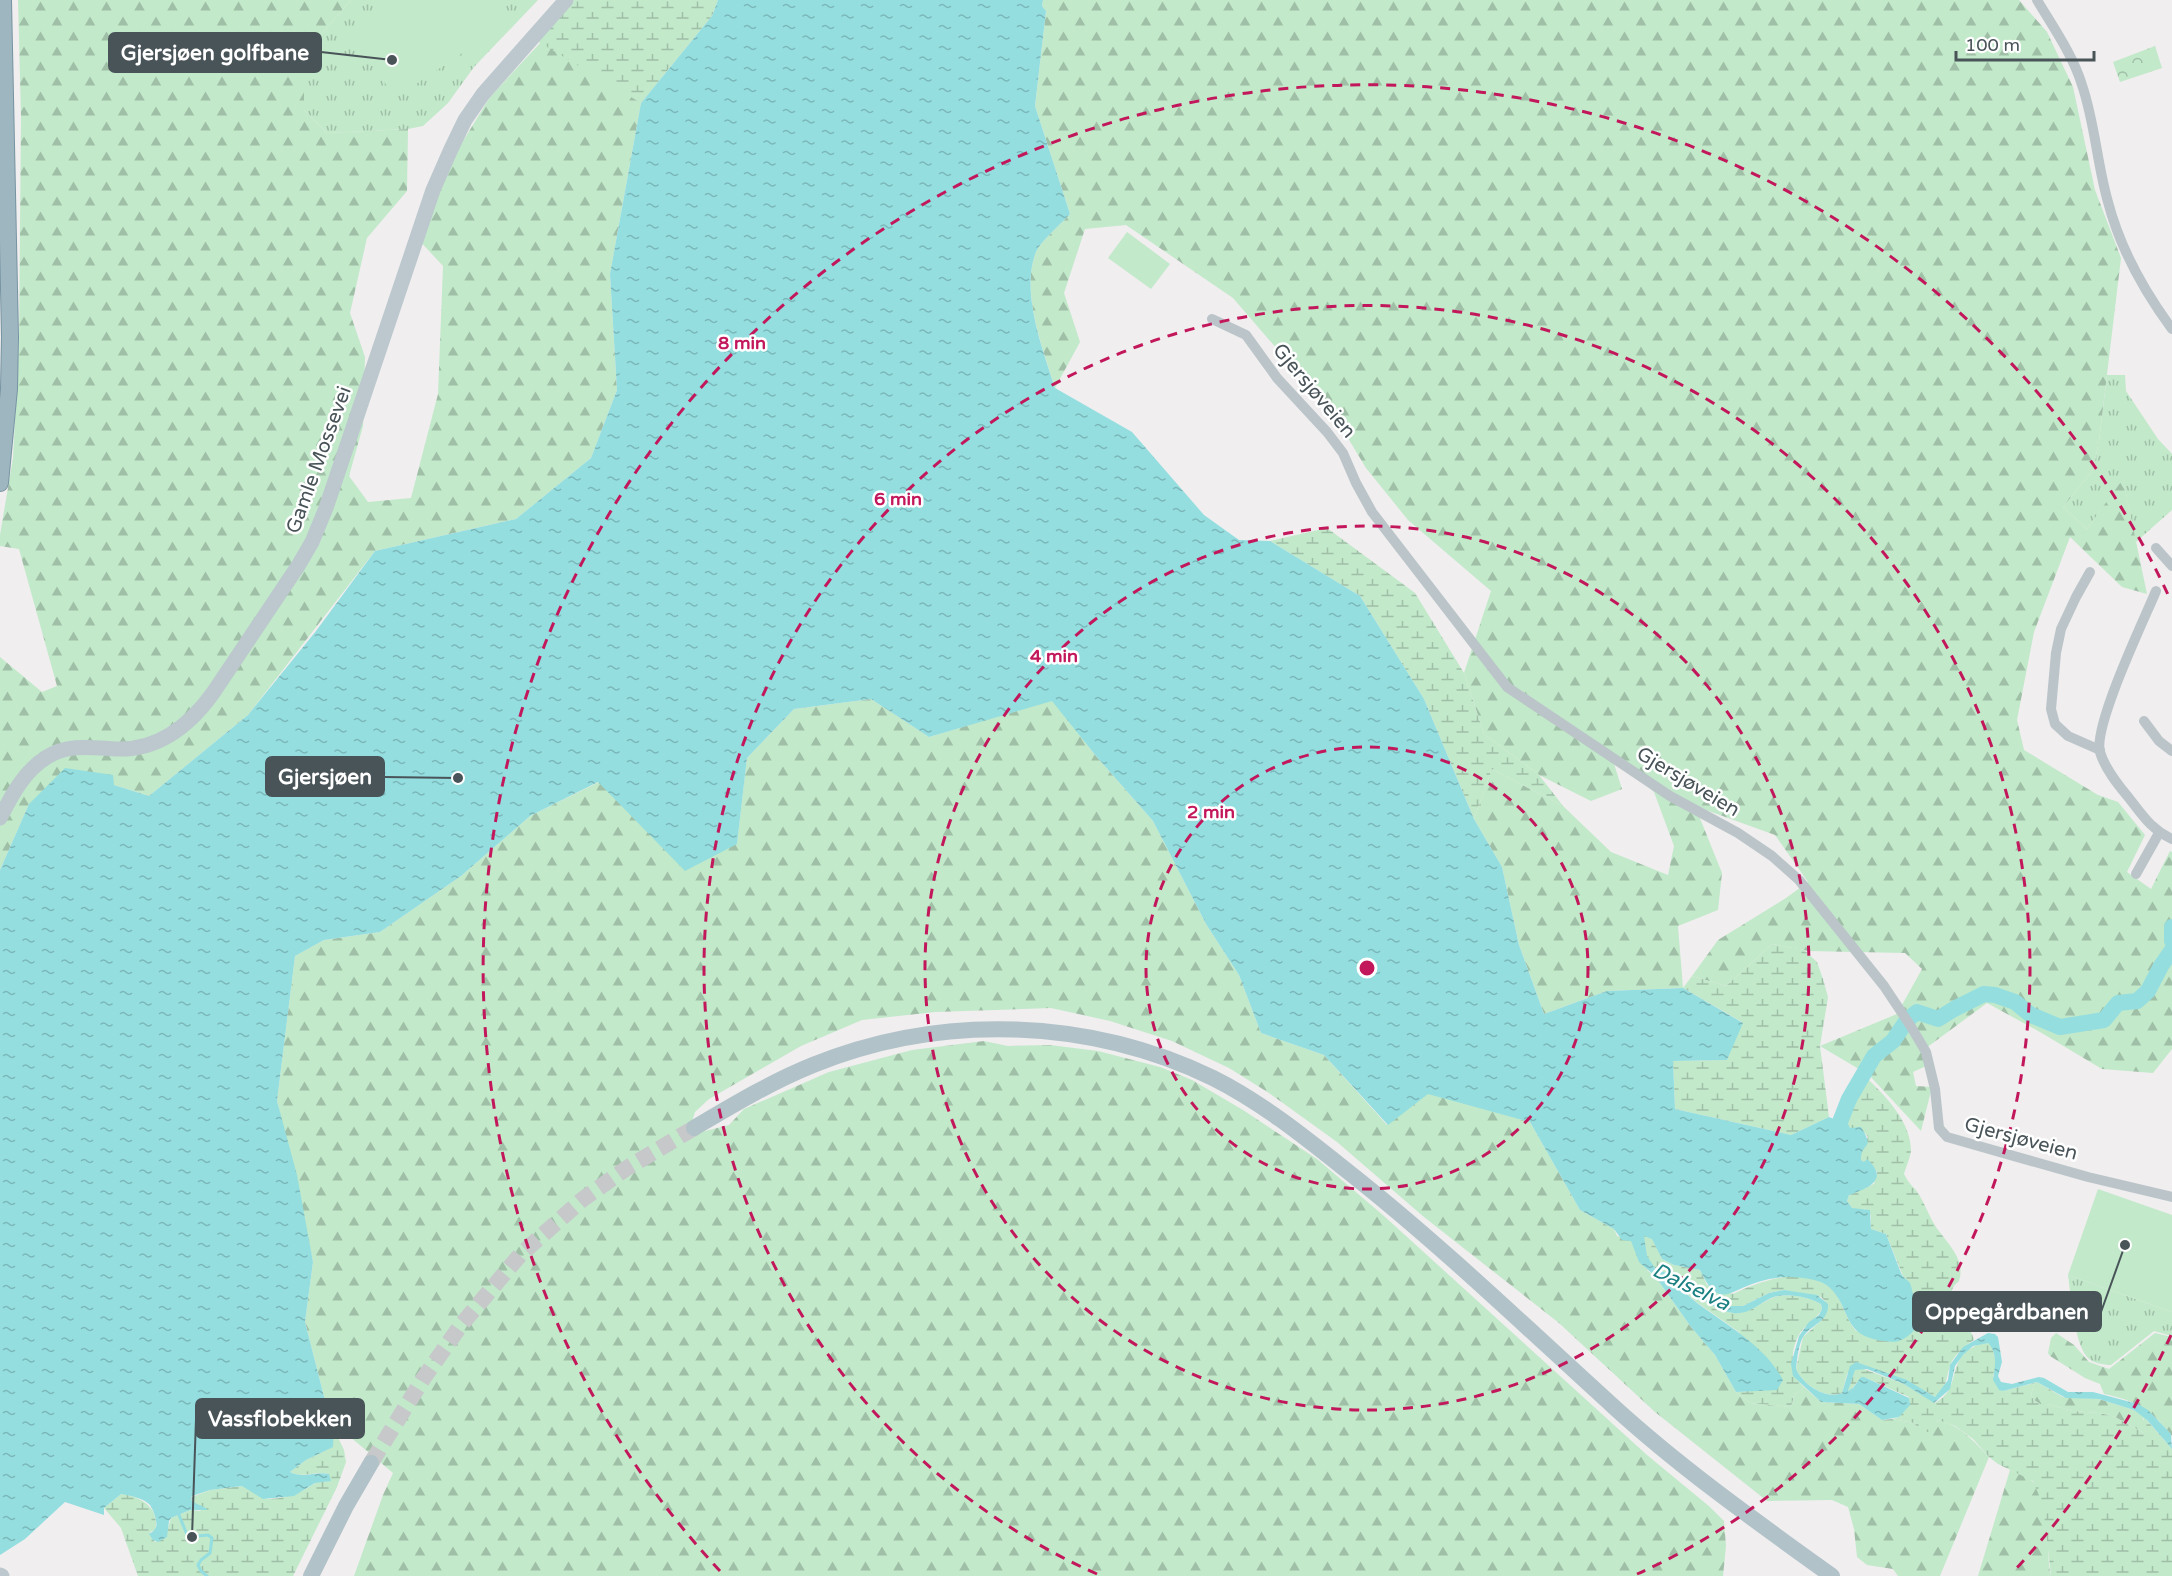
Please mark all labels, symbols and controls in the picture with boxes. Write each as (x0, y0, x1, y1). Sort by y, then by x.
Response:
scale bar (1956, 24, 2094, 62)
callout: Gjersjøen golfbane (109, 33, 321, 72)
text: 100 m (1965, 34, 2020, 56)
text: Gjersjøen golfbane (121, 41, 309, 66)
text: 8 min (718, 332, 766, 354)
street label: Gjersjøveien (1267, 339, 1361, 443)
street label: Gamle Mossevei (281, 383, 357, 537)
text: 6 min (874, 488, 922, 510)
text: 4 min (1030, 645, 1078, 667)
street label: Gjersjøveien (1632, 742, 1744, 822)
callout: Gjersjøen (266, 757, 384, 796)
text: Gjersjøen (278, 765, 372, 790)
text: 2 min (1187, 801, 1235, 823)
centre of rings (1357, 958, 1377, 978)
street label: Gjersjøveien (1962, 1112, 2080, 1166)
water label: Dalselva (1648, 1258, 1735, 1317)
callout: Oppegårdbanen (1913, 1292, 2101, 1331)
text: Oppegårdbanen (1925, 1300, 2089, 1325)
callout: Vassflobekken (196, 1399, 364, 1438)
text: Vassflobekken (208, 1407, 352, 1432)

